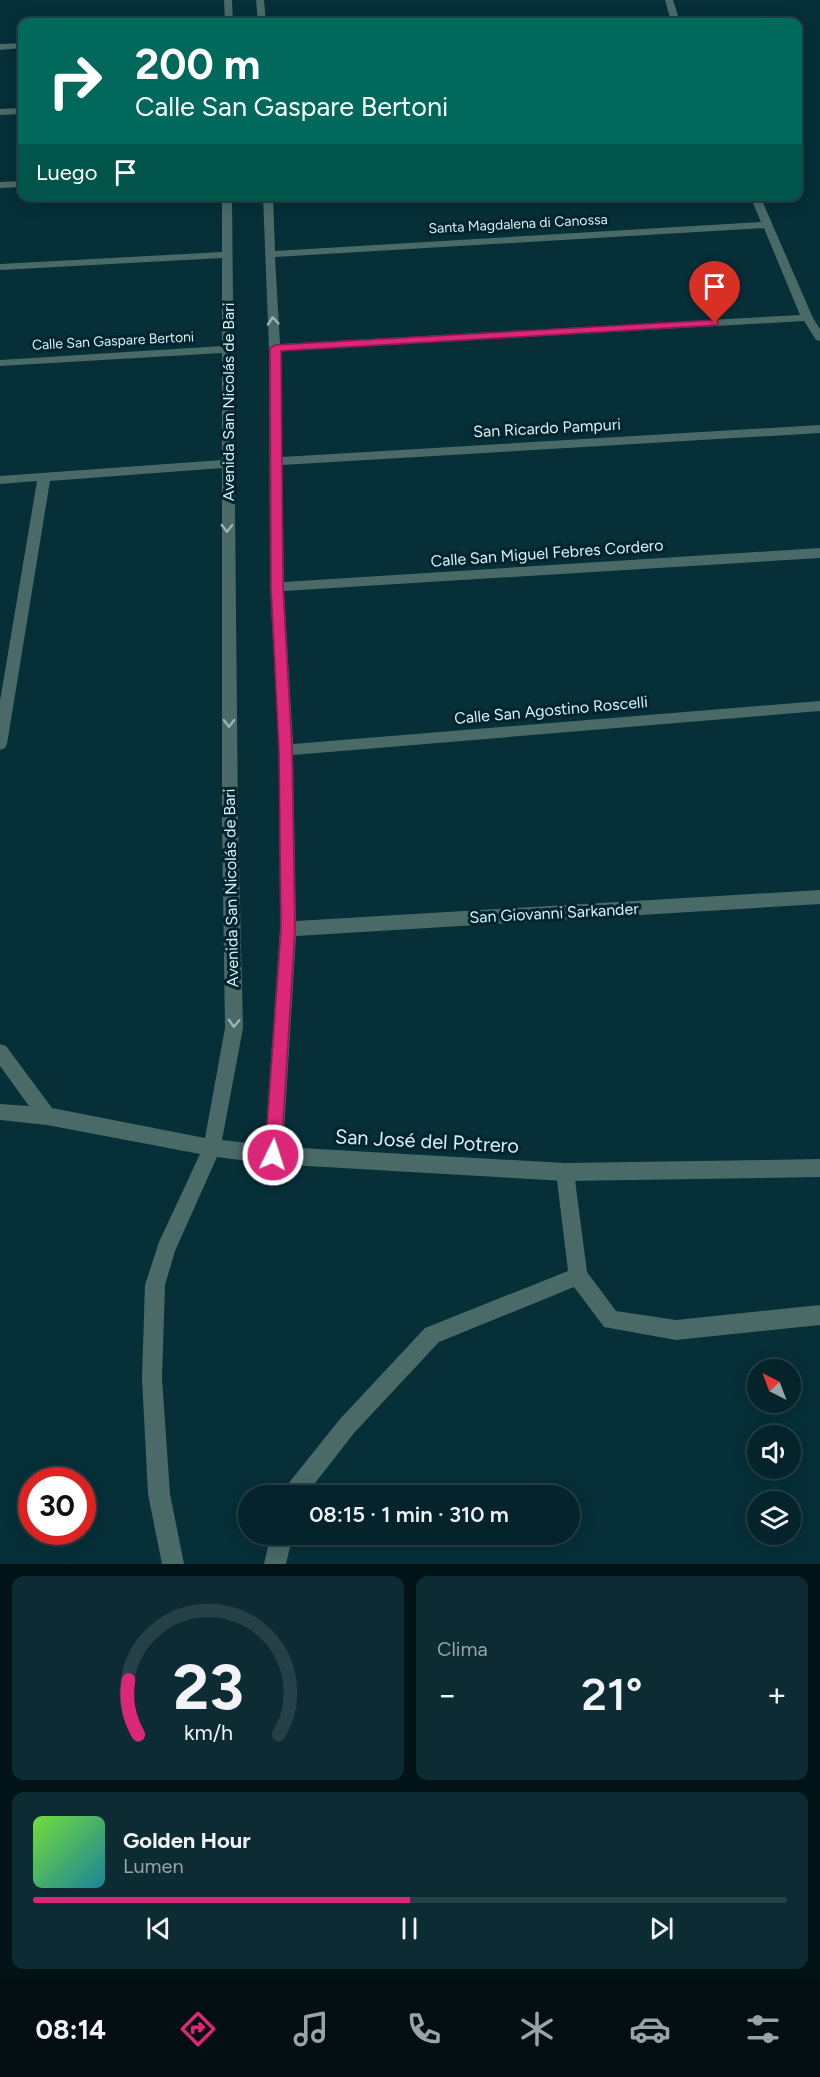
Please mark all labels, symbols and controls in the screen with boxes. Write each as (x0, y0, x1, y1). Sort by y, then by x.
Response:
text: 200 m (135, 39, 260, 90)
icon: right (36, 42, 114, 120)
text: Calle San Gaspare Bertoni (135, 90, 448, 123)
icon: arrive (109, 156, 142, 189)
text: Luego (36, 159, 97, 186)
street label: Santa Magdalena di Canossa (428, 211, 608, 237)
pin (689, 261, 740, 323)
icon: arrive (698, 270, 731, 303)
street label: Avenida San Nicolás de Bari (219, 303, 238, 501)
one-way arrow (267, 316, 280, 325)
street label: Calle San Gaspare Bertoni (31, 328, 195, 354)
street label: San Ricardo Pampuri (473, 415, 621, 441)
one-way arrow (221, 523, 233, 532)
street label: Calle San Miguel Febres Cordero (430, 535, 664, 571)
street label: Calle San Agostino Roscelli (454, 692, 648, 728)
one-way arrow (223, 718, 235, 727)
street label: Avenida San Nicolás de Bari (220, 788, 242, 988)
street label: San Giovanni Sarkander (469, 899, 640, 927)
one-way arrow (227, 1018, 240, 1027)
position arrow (241, 1123, 305, 1187)
street label: San José del Potrero (334, 1124, 520, 1158)
north arrow (747, 1359, 801, 1413)
map controls (747, 1359, 801, 1545)
button: sound (747, 1425, 801, 1479)
speed limit sign: 30 (18, 1467, 96, 1545)
button: layers (747, 1491, 801, 1545)
text: 08:15 · 1 min · 310 m (309, 1501, 509, 1528)
text: Clima (437, 1637, 488, 1661)
text: 23 (173, 1650, 243, 1725)
text: 21° (581, 1667, 643, 1721)
text: − (437, 1675, 458, 1714)
text: + (766, 1675, 787, 1714)
text: km/h (184, 1720, 232, 1745)
text: Golden Hour (123, 1827, 251, 1854)
text: Lumen (123, 1854, 184, 1878)
icon: previous (142, 1912, 175, 1945)
icon: pause (393, 1912, 426, 1945)
icon: next (645, 1912, 678, 1945)
icon: directions (177, 2008, 219, 2050)
icon: music (290, 2008, 332, 2050)
icon: phone (403, 2008, 445, 2050)
icon: climate (516, 2008, 558, 2050)
icon: car (629, 2008, 671, 2050)
icon: filters (742, 2008, 784, 2050)
text: 08:14 (36, 2013, 106, 2046)

